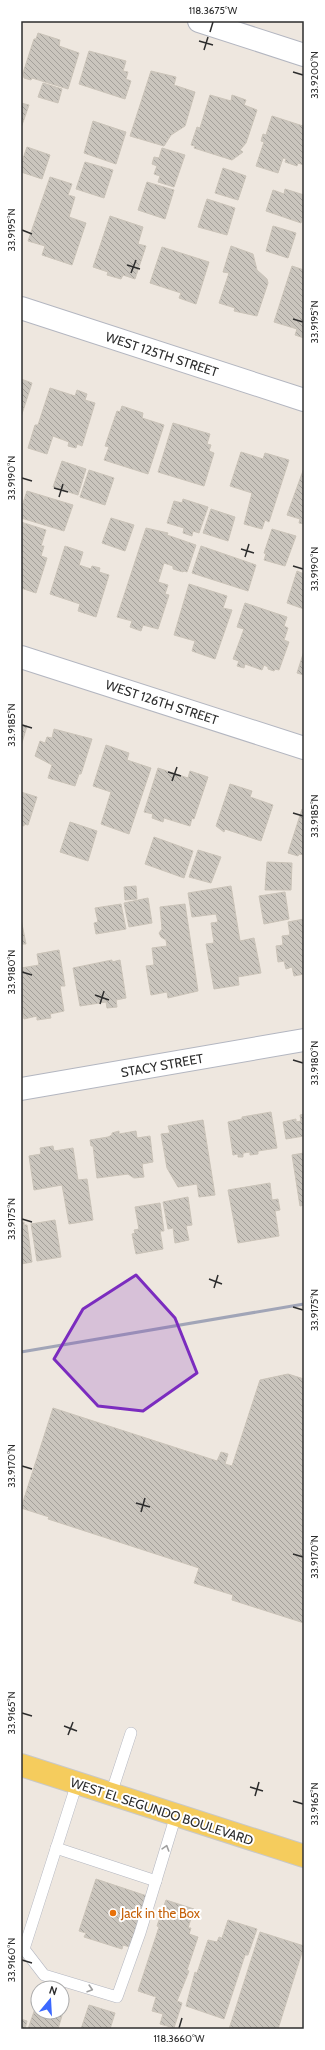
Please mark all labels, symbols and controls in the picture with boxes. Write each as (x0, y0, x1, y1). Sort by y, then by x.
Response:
text: 118.3675°W (189, 4, 238, 17)
text: 33.9200°N (308, 51, 321, 99)
text: 33.9195°N (5, 209, 18, 251)
text: 33.9195°N (308, 301, 321, 343)
street label: WEST 125TH STREET (104, 328, 221, 380)
text: 33.9190°N (5, 456, 18, 500)
text: 33.9190°N (308, 547, 321, 591)
street label: WEST 126TH STREET (104, 676, 221, 728)
text: 33.9185°N (5, 703, 18, 747)
text: 33.9185°N (308, 794, 321, 838)
text: 33.9180°N (5, 950, 18, 994)
text: 33.9180°N (308, 1041, 321, 1085)
street label: STACY STREET (119, 1050, 205, 1080)
text: 33.9175°N (5, 1198, 18, 1240)
text: 33.9175°N (308, 1289, 321, 1331)
text: 33.9170°N (5, 1444, 18, 1488)
text: 33.9170°N (308, 1535, 321, 1579)
text: 33.9165°N (5, 1692, 18, 1734)
street label: WEST EL SEGUNDO BOULEVARD (69, 1774, 255, 1848)
text: 33.9165°N (308, 1783, 321, 1825)
one-way arrow (161, 1845, 170, 1852)
place label: Jack in the Box (120, 1905, 201, 1921)
marker: Jack in the Box (108, 1908, 118, 1918)
text: 33.9160°N (5, 1938, 18, 1982)
north arrow (30, 1980, 70, 2020)
text: N (47, 1983, 59, 1998)
one-way arrow (87, 1984, 94, 1993)
text: 118.3660°W (154, 2032, 205, 2045)

